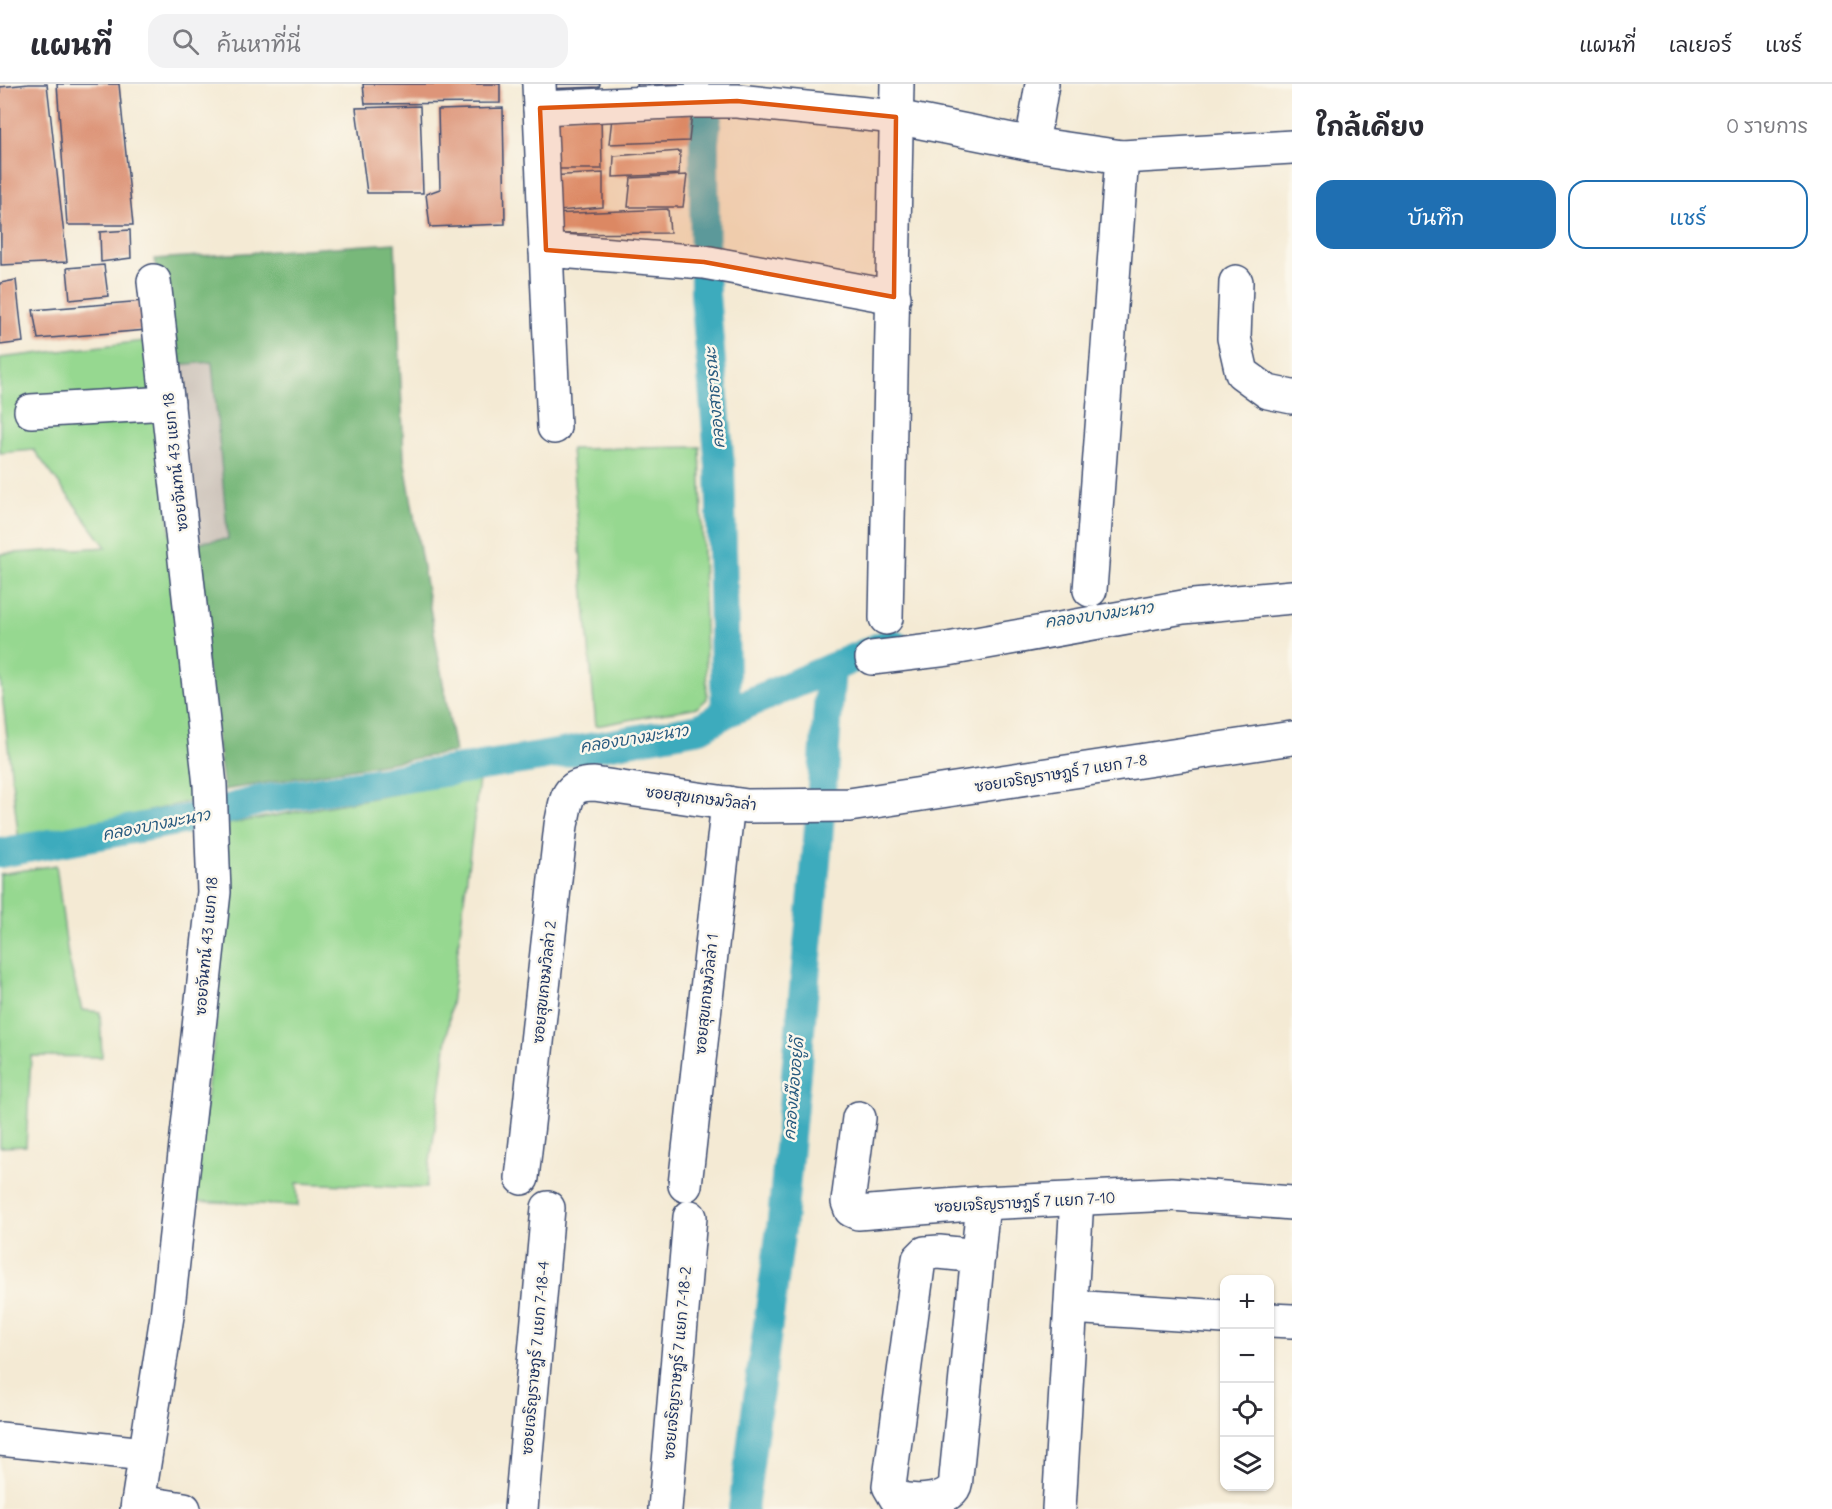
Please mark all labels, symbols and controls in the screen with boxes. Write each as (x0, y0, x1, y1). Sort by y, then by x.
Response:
search box (148, 14, 568, 68)
icon: search (169, 25, 202, 58)
text: แผนที่ (30, 27, 112, 63)
text: ค้นหาที่นี่ (217, 30, 301, 58)
text: แผนที่ (1579, 31, 1636, 58)
text: เลเยอร์ (1669, 31, 1732, 58)
text: แชร์ (1765, 31, 1802, 58)
text: ใกล้เคียง (1316, 110, 1424, 143)
text: 0 รายการ (1726, 113, 1808, 138)
button: บันทึก (1316, 180, 1556, 249)
button: แชร์ (1568, 180, 1808, 249)
water label: คลองสาธารณะ (699, 345, 728, 449)
street label: ซอยจันทน์ 43 แยก 18 (158, 392, 192, 532)
water label: คลองบางมะนาว (1044, 596, 1156, 631)
water label: คลองบางมะนาว (579, 719, 691, 756)
street label: ซอยเจริญราษฎร์ 7 แยก 7-8 (973, 750, 1149, 797)
street label: ซอยสุขเกษมวิลล่า (644, 782, 758, 816)
water label: คลองบางมะนาว (101, 803, 213, 844)
street label: ซอยจันทน์ 43 แยก 18 (190, 876, 222, 1016)
street label: ซอยสุขเกษมวิลล่า 2 (528, 920, 562, 1045)
street label: ซอยสุขเกษมวิลล่า 1 (690, 933, 724, 1056)
water label: คลองเมืองอยู่ดี (779, 1034, 811, 1141)
street label: ซอยเจริญราษฎร์ 7 แยก 7-10 (934, 1188, 1116, 1217)
street label: ซอยเจริญราษฎร์ 7 แยก 7-18-4 (517, 1260, 554, 1456)
street label: ซอยเจริญราษฎร์ 7 แยก 7-18-2 (659, 1265, 696, 1461)
map controls (1220, 1275, 1274, 1491)
button: + (1220, 1275, 1274, 1329)
button: − (1220, 1329, 1274, 1383)
button: locate (1220, 1383, 1274, 1437)
button: layers (1220, 1437, 1274, 1491)

